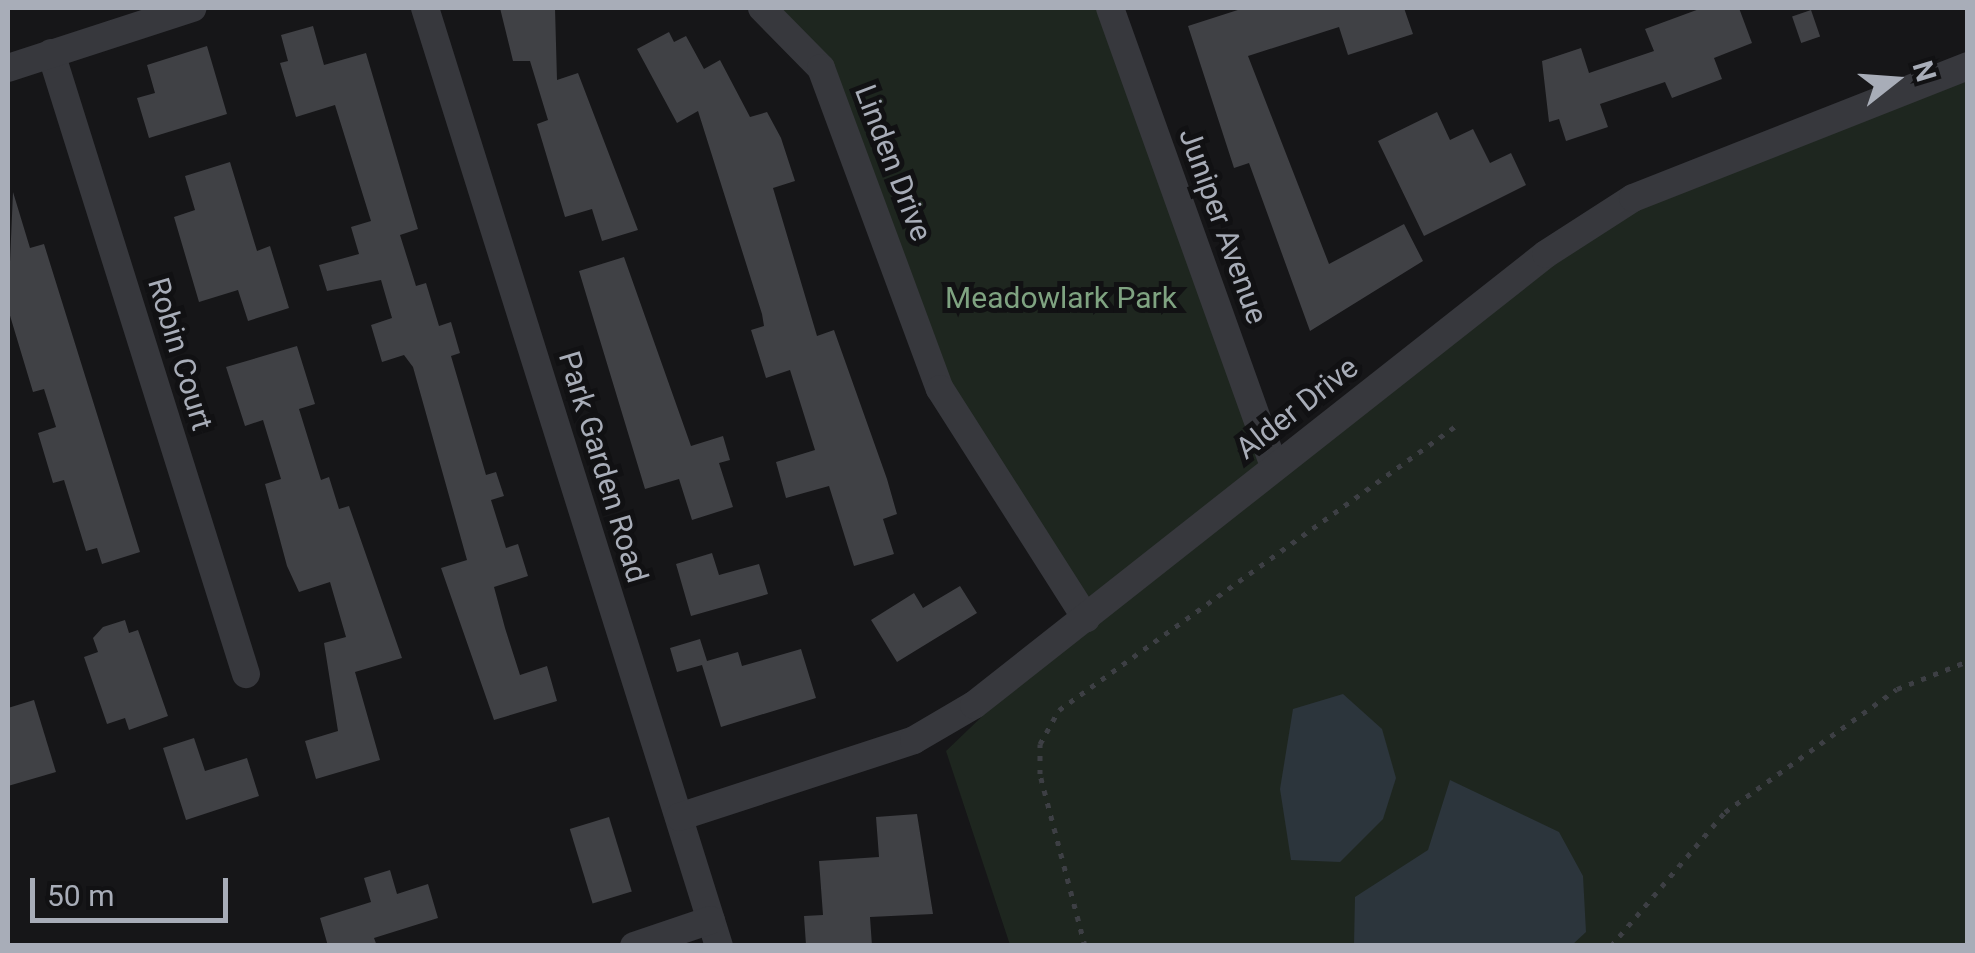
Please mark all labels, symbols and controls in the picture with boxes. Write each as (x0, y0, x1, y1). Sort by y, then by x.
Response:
north arrow (1845, 30, 1945, 130)
text: N (1905, 57, 1943, 85)
street label: Linden Drive (847, 80, 939, 246)
street label: Juniper Avenue (1171, 123, 1275, 329)
street label: Robin Court (140, 273, 220, 435)
park label: Meadowlark Park (945, 280, 1177, 316)
street label: Park Garden Road (551, 347, 655, 587)
street label: Alder Drive (1229, 349, 1365, 467)
scale bar (35, 858, 232, 920)
text: 50 m (47, 878, 114, 913)

